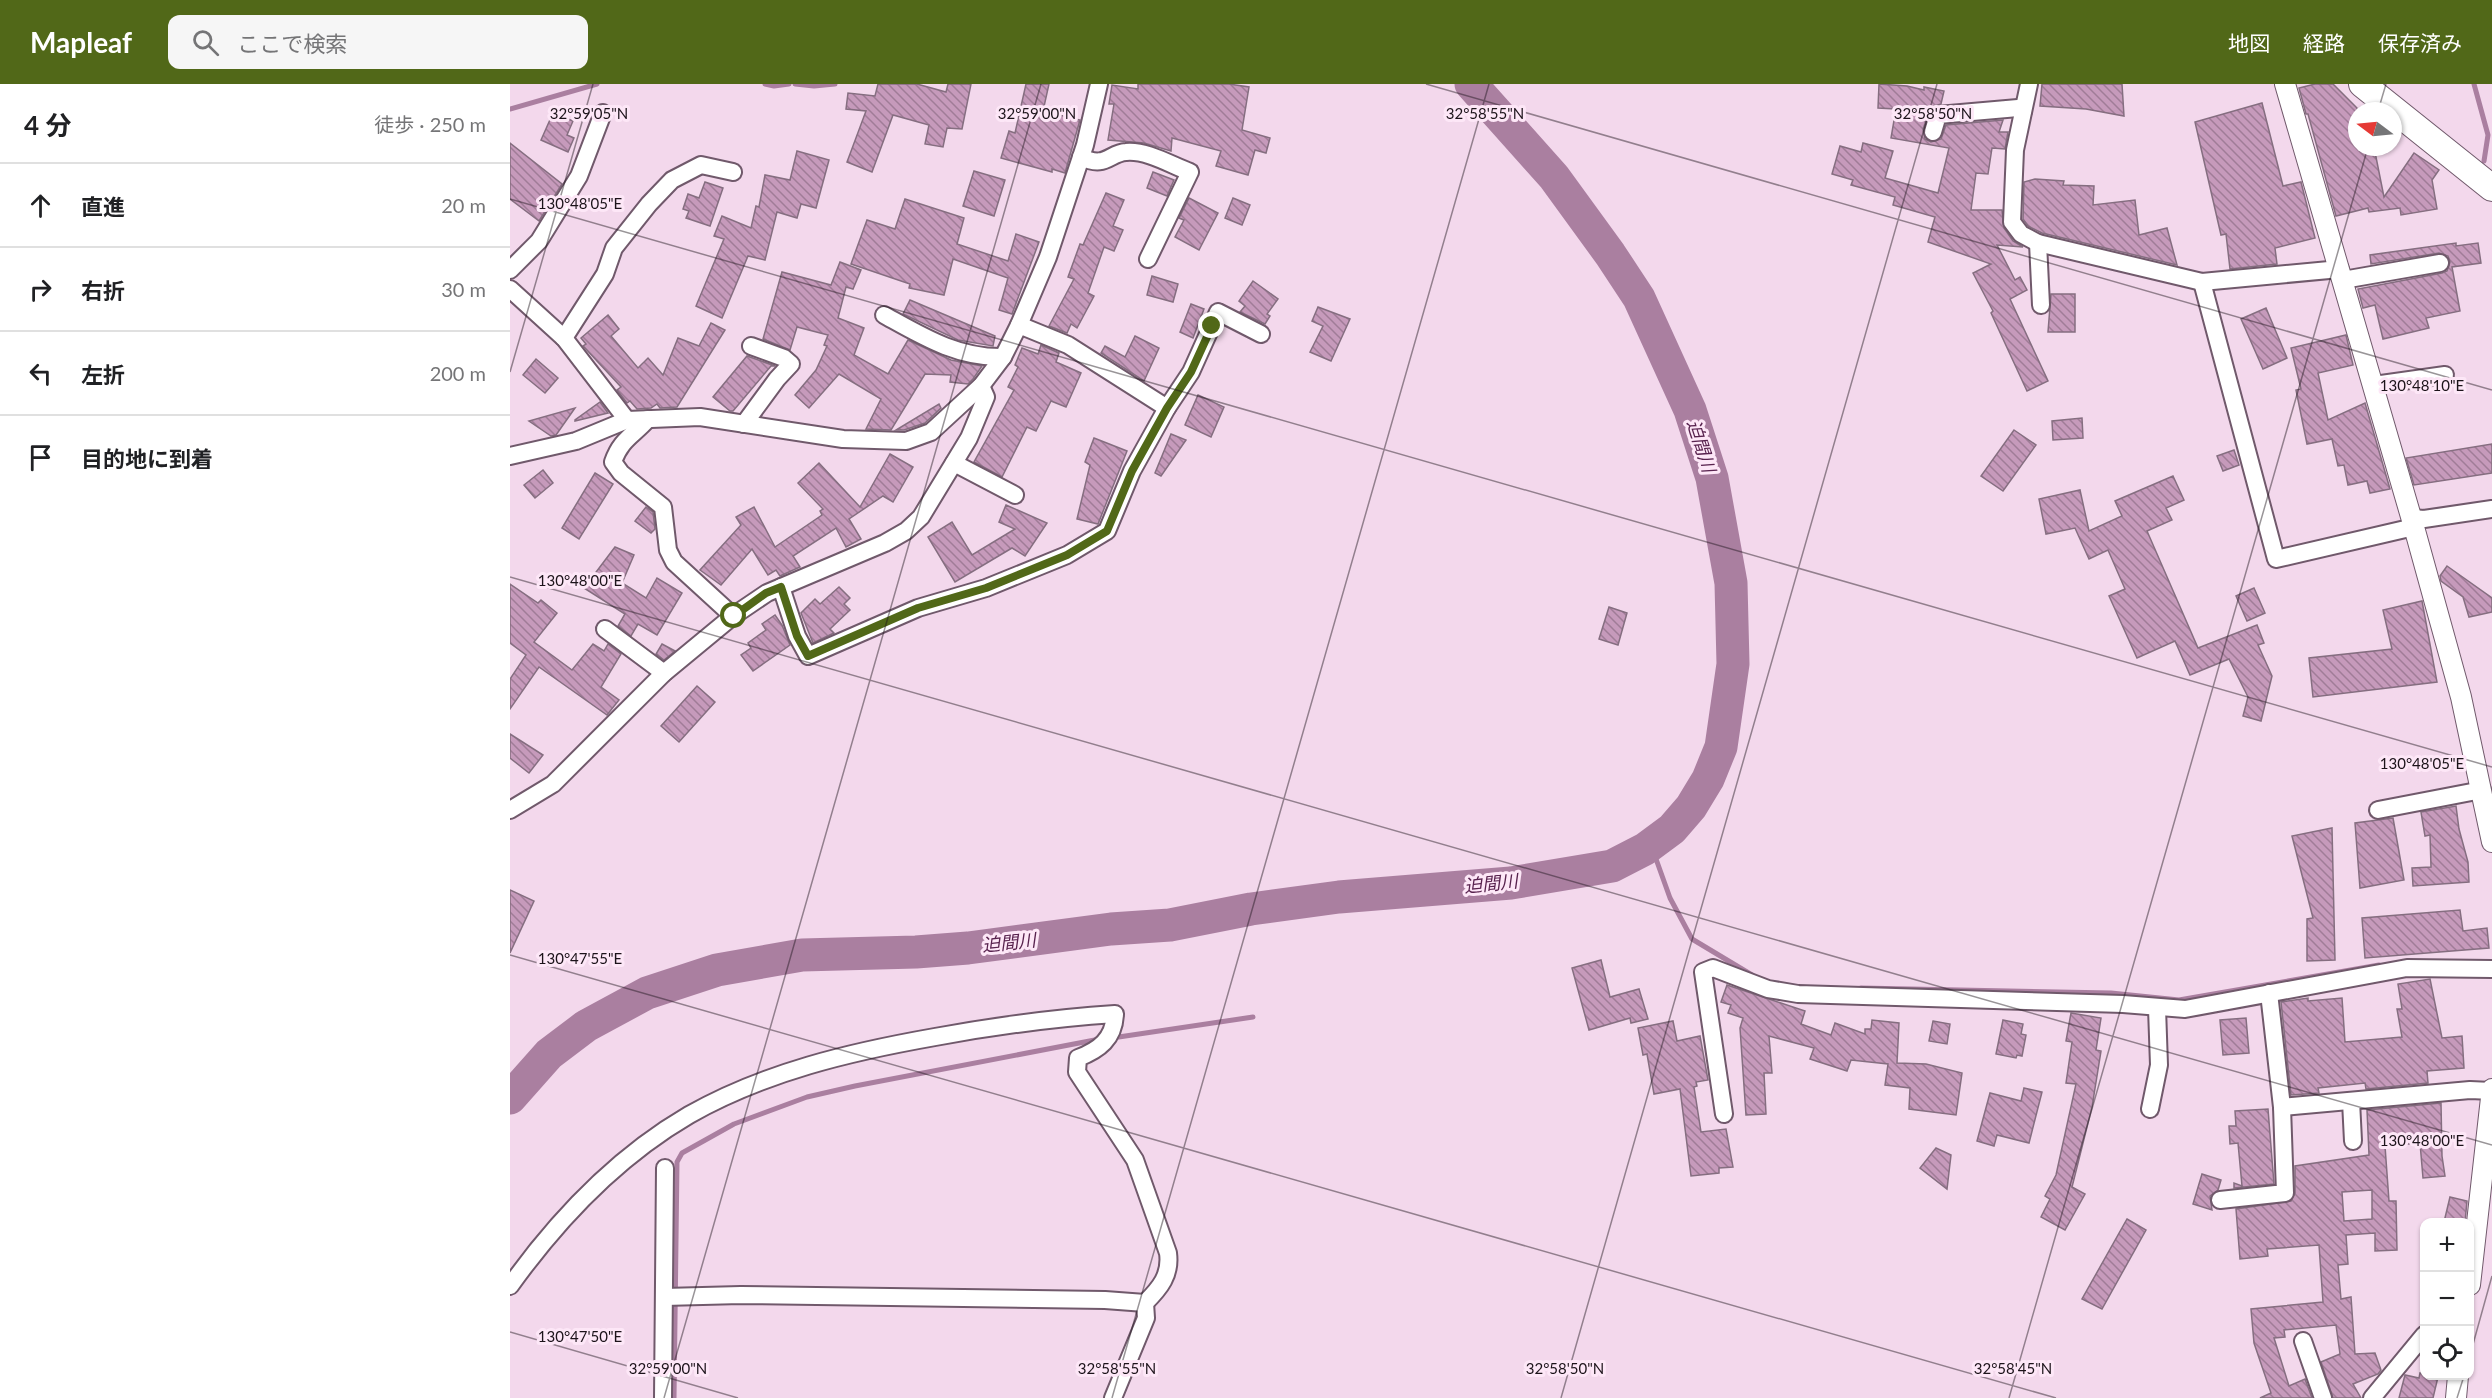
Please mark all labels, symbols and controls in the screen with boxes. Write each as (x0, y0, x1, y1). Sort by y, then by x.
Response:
search box (168, 15, 588, 69)
text: Mapleaf (30, 25, 132, 59)
icon: search (189, 26, 222, 59)
text: ここで検索 (237, 30, 347, 57)
text: 地図 (2228, 30, 2270, 55)
text: 経路 (2303, 30, 2345, 55)
text: 保存済み (2378, 30, 2462, 55)
north arrow (2348, 102, 2402, 156)
text: 32°59'05"N (550, 104, 628, 122)
text: 32°59'00"N (998, 104, 1076, 122)
text: 32°58'55"N (1446, 104, 1524, 122)
text: 32°58'50"N (1894, 104, 1972, 122)
text: 4 分 (24, 109, 71, 141)
text: 徒歩 · 250 m (374, 112, 486, 136)
icon: ahead (24, 189, 57, 222)
text: 直進 (81, 193, 125, 220)
text: 20 m (441, 193, 486, 217)
text: 130°48'05"E (538, 194, 622, 212)
icon: right (24, 273, 57, 306)
text: 右折 (81, 277, 125, 304)
text: 30 m (441, 277, 486, 301)
route end (1198, 312, 1224, 338)
icon: left (24, 357, 57, 390)
text: 左折 (81, 361, 125, 388)
text: 200 m (430, 361, 486, 385)
text: 130°48'10"E (2380, 376, 2464, 394)
water label: 迫間川 (1683, 417, 1721, 477)
icon: arrive (24, 441, 57, 474)
text: 目的地に到着 (81, 445, 213, 472)
text: 130°48'00"E (538, 571, 622, 589)
route start (720, 602, 746, 628)
text: 130°48'05"E (2380, 754, 2464, 772)
water label: 迫間川 (1463, 869, 1521, 897)
water label: 迫間川 (981, 928, 1039, 956)
text: 130°47'55"E (538, 949, 622, 967)
text: 130°48'00"E (2380, 1131, 2464, 1149)
map controls (2420, 1218, 2474, 1380)
button: + (2420, 1218, 2474, 1272)
button: − (2420, 1272, 2474, 1326)
button: locate (2420, 1326, 2474, 1380)
text: 130°47'50"E (538, 1327, 622, 1345)
text: 32°59'00"N (629, 1359, 707, 1377)
text: 32°58'55"N (1078, 1359, 1156, 1377)
text: 32°58'50"N (1526, 1359, 1604, 1377)
text: 32°58'45"N (1974, 1359, 2052, 1377)

